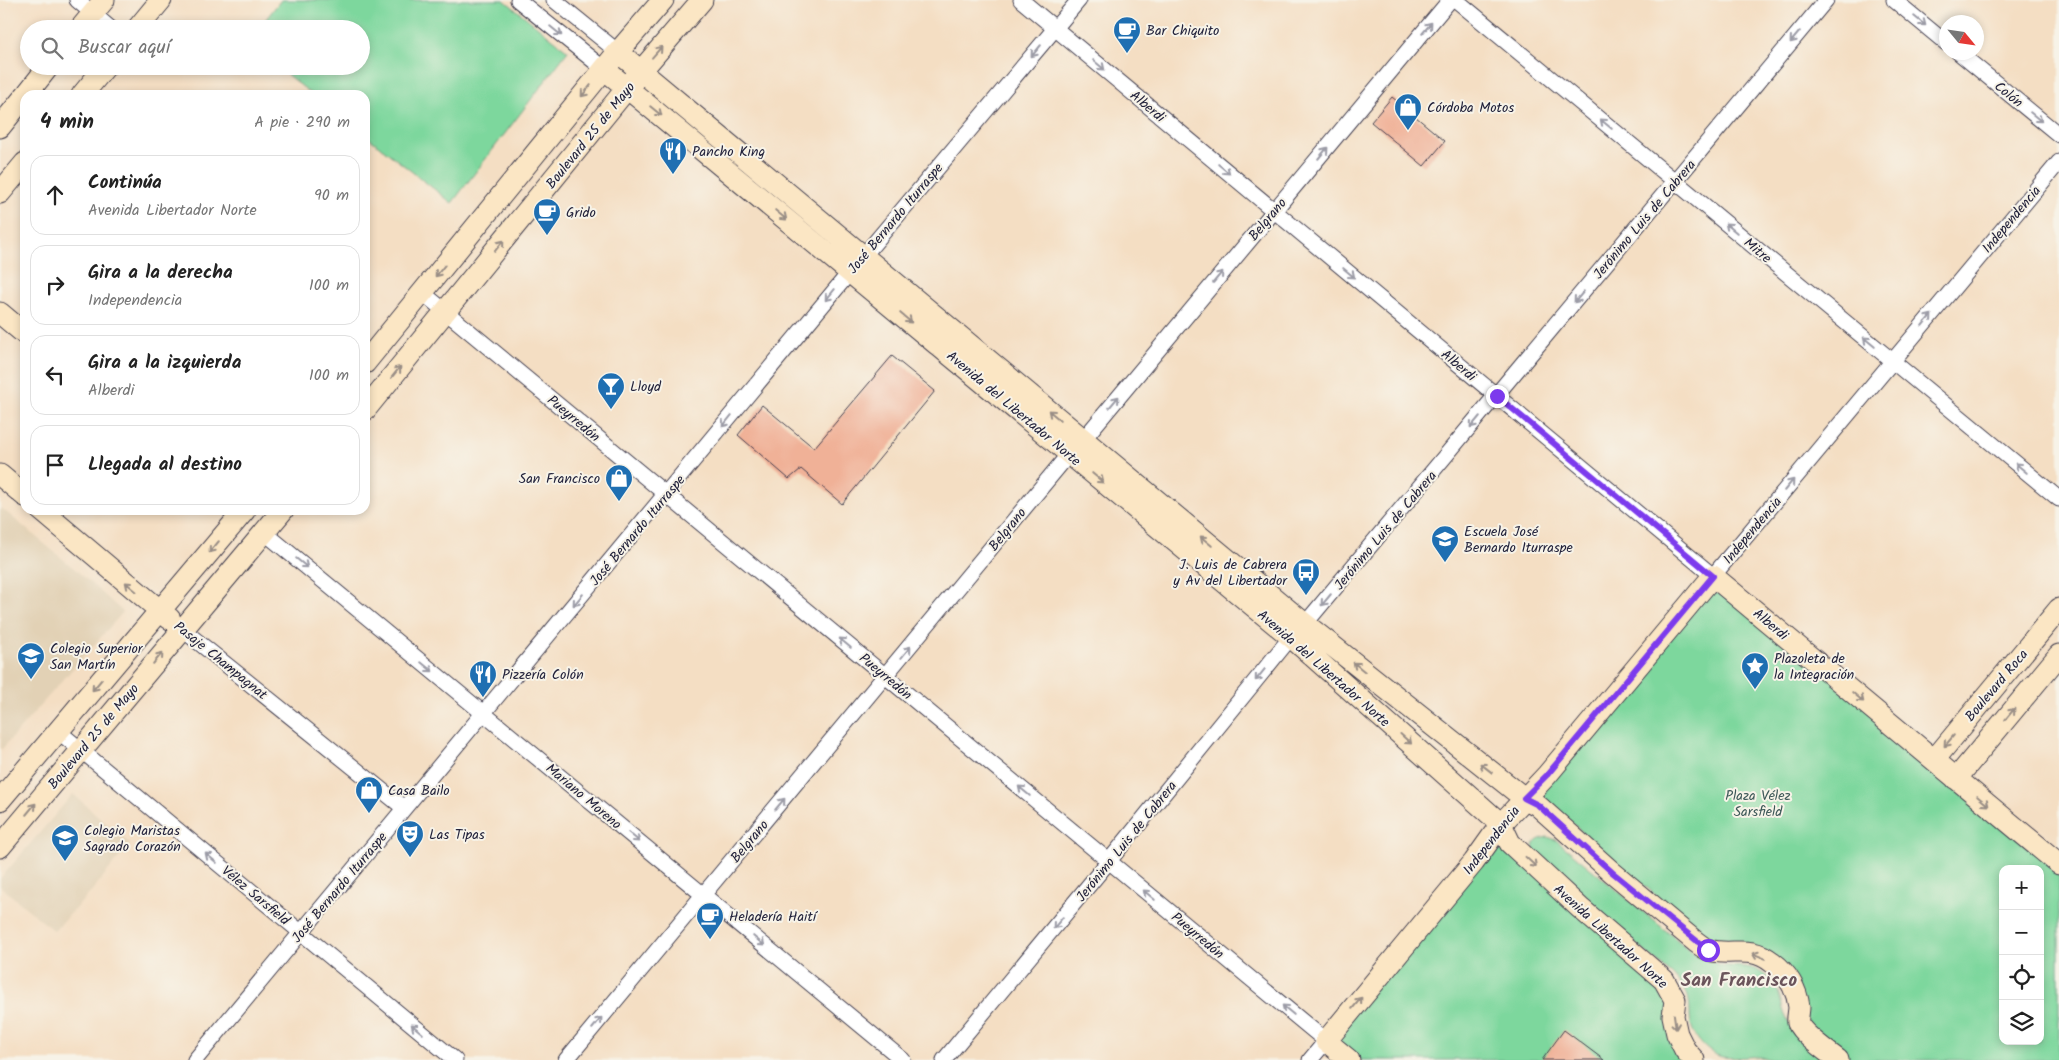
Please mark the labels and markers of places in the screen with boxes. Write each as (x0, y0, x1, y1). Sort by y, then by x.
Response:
cafe icon: Bar Chiquito (1112, 15, 1142, 54)
place label: Bar Chiquito (1146, 20, 1219, 42)
shop icon: Córdoba Motos (1393, 92, 1423, 131)
place label: Córdoba Motos (1427, 97, 1514, 119)
restaurant icon: Pancho King (658, 136, 688, 175)
place label: Pancho King (692, 141, 765, 163)
cafe icon: Grido (532, 197, 562, 236)
place label: Grido (566, 202, 596, 224)
bar icon: Lloyd (596, 371, 626, 410)
place label: Lloyd (630, 376, 662, 398)
shop icon: San Francisco (604, 463, 634, 502)
place label: San Francisco (519, 468, 600, 490)
place label: Escuela José Bernardo Iturraspe (1464, 521, 1573, 559)
school or university icon: Escuela José Bernardo Iturraspe (1430, 524, 1460, 563)
place label: J. Luis de Cabrera y Av del Libertador (1172, 554, 1288, 592)
bus stop icon: J. Luis de Cabrera y Av del Libertador (1291, 557, 1321, 596)
place label: Colegio Superior San Martín (50, 638, 144, 676)
school or university icon: Colegio Superior San Martín (16, 641, 46, 680)
place label: Plazoleta de la Integración (1774, 648, 1854, 686)
place icon: Plazoleta de la Integración (1740, 651, 1770, 690)
restaurant icon: Pizzería Colón (468, 659, 498, 698)
place label: Pizzería Colón (502, 664, 584, 686)
shop icon: Casa Bailo (354, 775, 384, 814)
place label: Casa Bailo (388, 780, 450, 802)
theatre icon: Las Tipas (395, 819, 425, 858)
place label: Colegio Maristas Sagrado Corazón (84, 820, 181, 858)
school or university icon: Colegio Maristas Sagrado Corazón (50, 823, 80, 862)
place label: Las Tipas (429, 824, 485, 846)
cafe icon: Heladería Haití (695, 901, 725, 940)
place label: Heladería Haití (729, 906, 819, 928)

